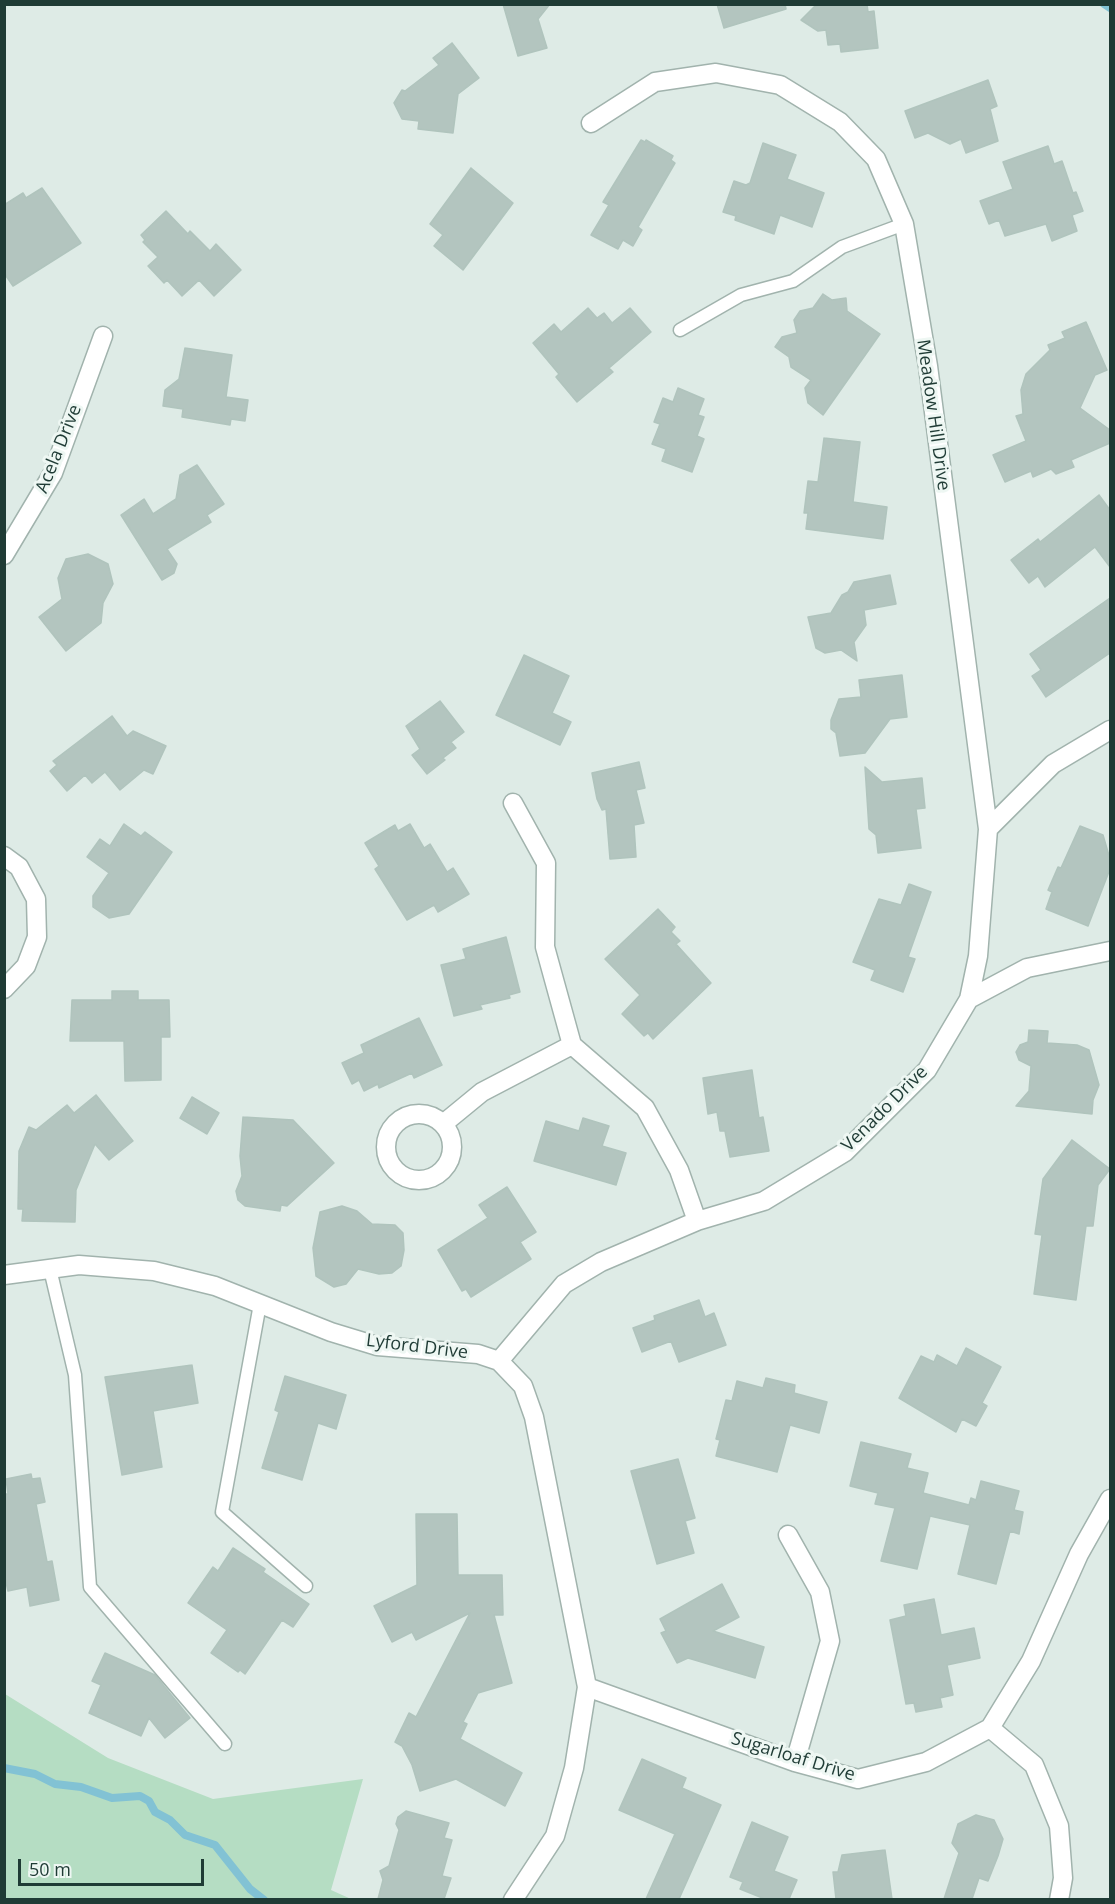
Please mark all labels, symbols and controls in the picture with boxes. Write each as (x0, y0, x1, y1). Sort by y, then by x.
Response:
street label: Meadow Hill Drive (912, 338, 954, 492)
street label: Acela Drive (31, 402, 87, 496)
street label: Venado Drive (838, 1062, 932, 1156)
street label: Lyford Drive (365, 1330, 469, 1364)
street label: Sugarloaf Drive (729, 1728, 857, 1786)
scale bar (21, 1847, 207, 1885)
text: 50 m (29, 1857, 71, 1881)

